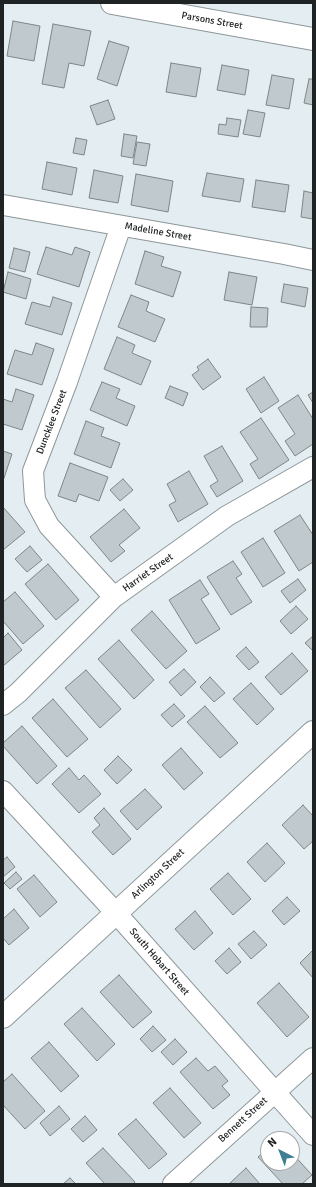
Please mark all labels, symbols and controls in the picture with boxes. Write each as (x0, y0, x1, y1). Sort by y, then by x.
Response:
street label: Parsons Street (180, 10, 244, 32)
street label: Madeline Street (124, 220, 192, 244)
street label: Duncklee Street (34, 388, 70, 456)
street label: Harriet Street (120, 551, 176, 595)
street label: Arlington Street (129, 846, 187, 902)
street label: South Hobart Street (126, 926, 192, 998)
street label: Bennett Street (216, 1095, 270, 1145)
north arrow (260, 1131, 300, 1171)
text: N (265, 1135, 279, 1150)

